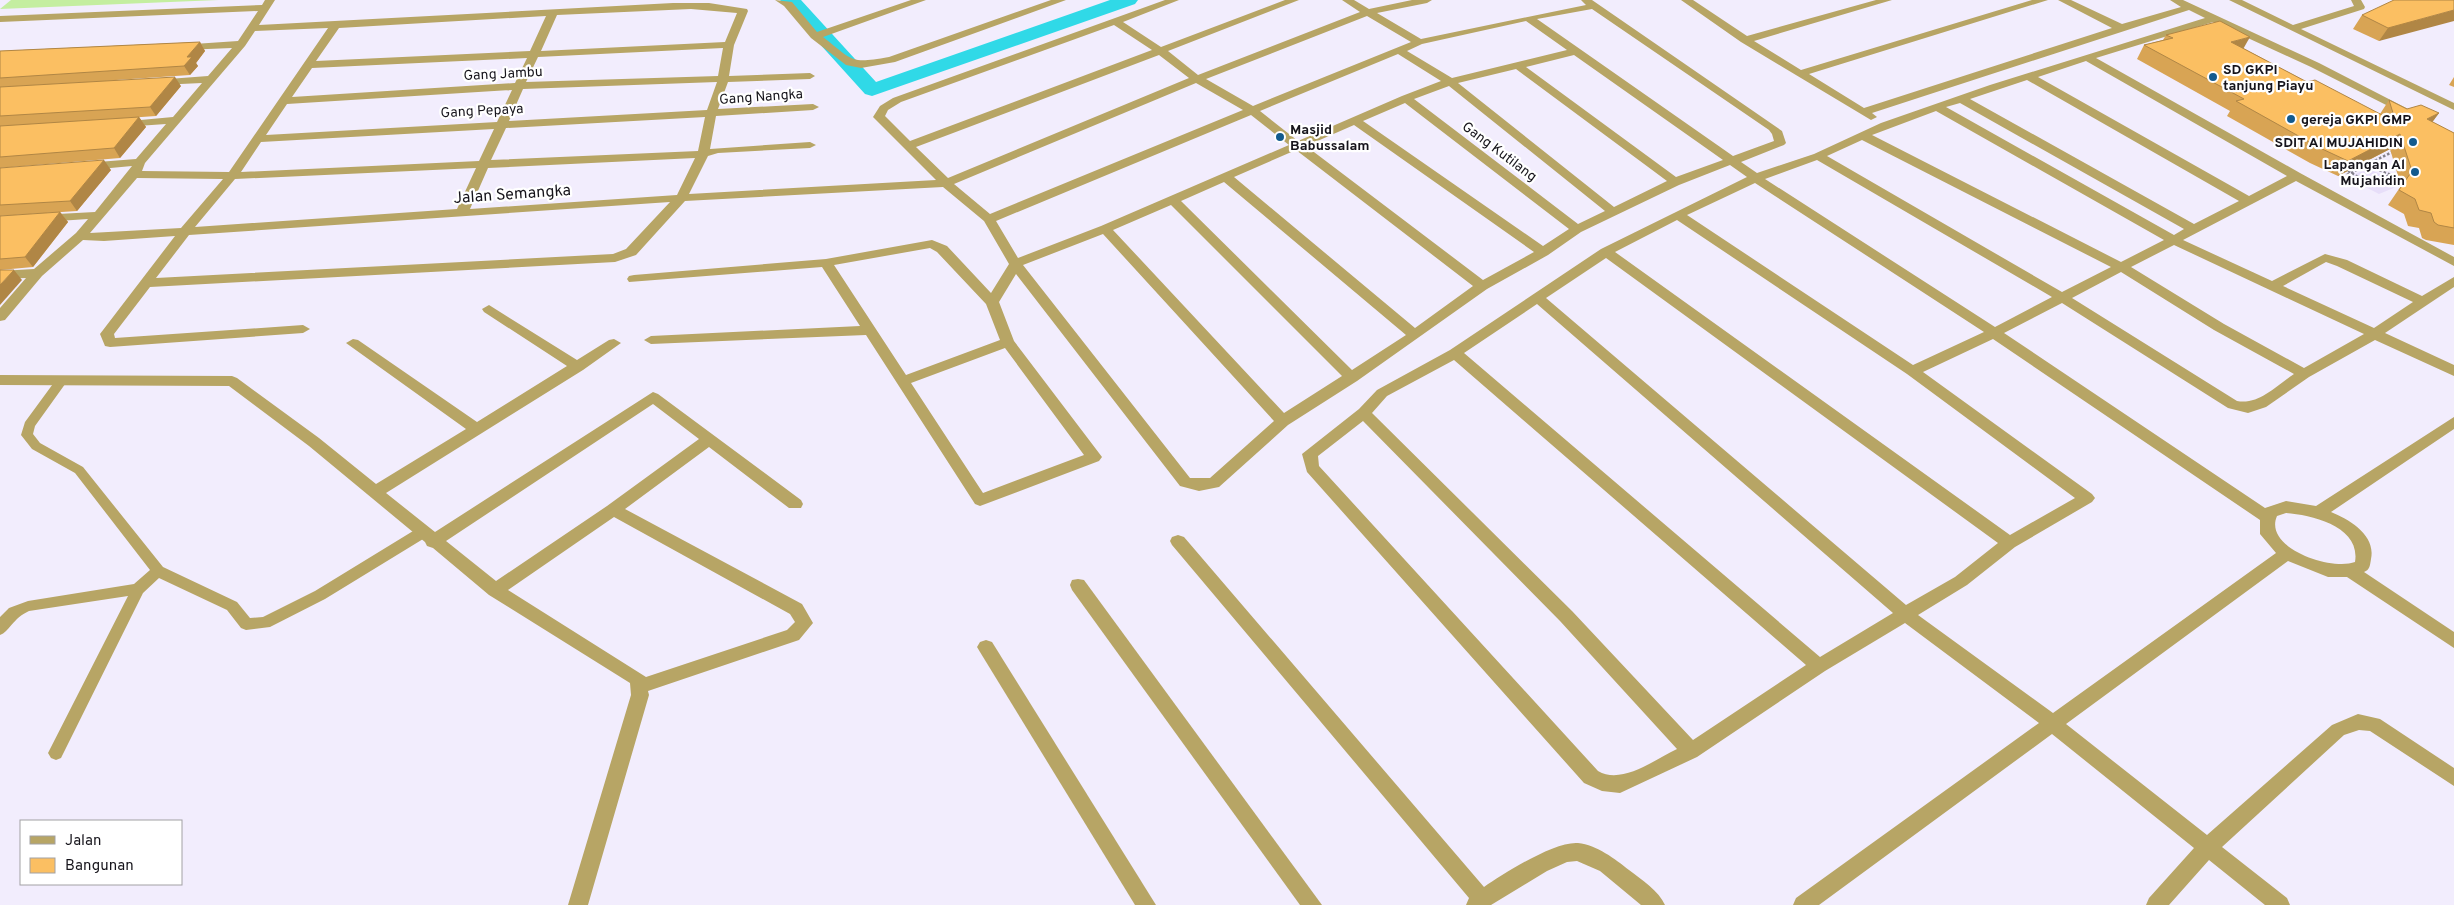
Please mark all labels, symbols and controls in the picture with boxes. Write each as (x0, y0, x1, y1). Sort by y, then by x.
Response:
place label: SD GKPI tanjung Piayu (2223, 62, 2314, 95)
street label: Gang Jambu (463, 64, 543, 85)
marker: SD GKPI tanjung Piayu (2207, 71, 2219, 83)
street label: Gang Nangka (719, 86, 804, 109)
street label: Gang Pepaya (440, 101, 524, 122)
place label: gereja GKPI GMP (2301, 112, 2411, 129)
marker: gereja GKPI GMP (2285, 113, 2297, 125)
street label: Gang Kutilang (1458, 119, 1540, 186)
place label: Masjid Babussalam (1290, 122, 1370, 155)
marker: Masjid Babussalam (1274, 131, 1286, 143)
place label: SDIT Al MUJAHIDIN (2275, 135, 2403, 152)
marker: SDIT Al MUJAHIDIN (2407, 136, 2419, 148)
place label: Lapangan Al Mujahidin (2323, 157, 2405, 190)
marker: Lapangan Al Mujahidin (2409, 166, 2421, 178)
street label: Jalan Semangka (453, 181, 572, 209)
legend (20, 820, 182, 885)
text: Jalan (65, 832, 102, 851)
text: Bangunan (65, 857, 134, 876)

